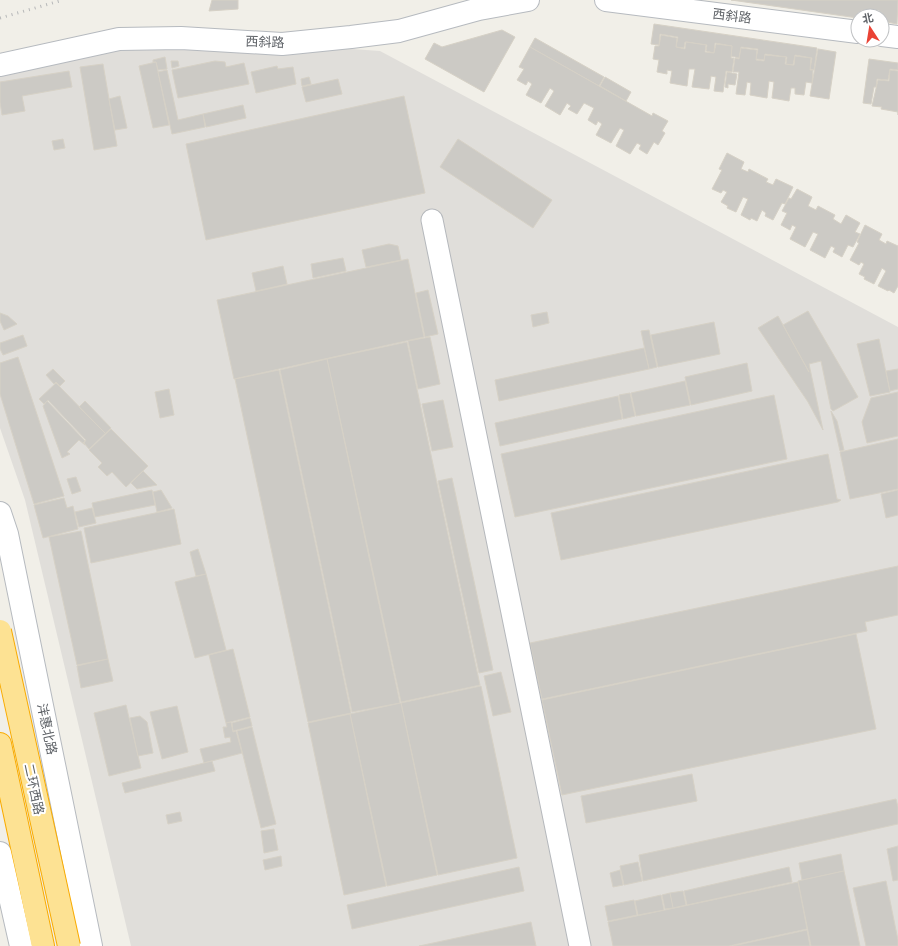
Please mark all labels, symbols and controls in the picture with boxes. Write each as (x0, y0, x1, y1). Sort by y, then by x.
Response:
street label: 西斜路 (712, 5, 752, 27)
north arrow (850, 8, 890, 48)
text: 北 (861, 10, 875, 26)
street label: 西斜路 (245, 33, 285, 51)
street label: 沣惠北路 (33, 702, 61, 756)
street label: 二环西路 (20, 762, 48, 816)

